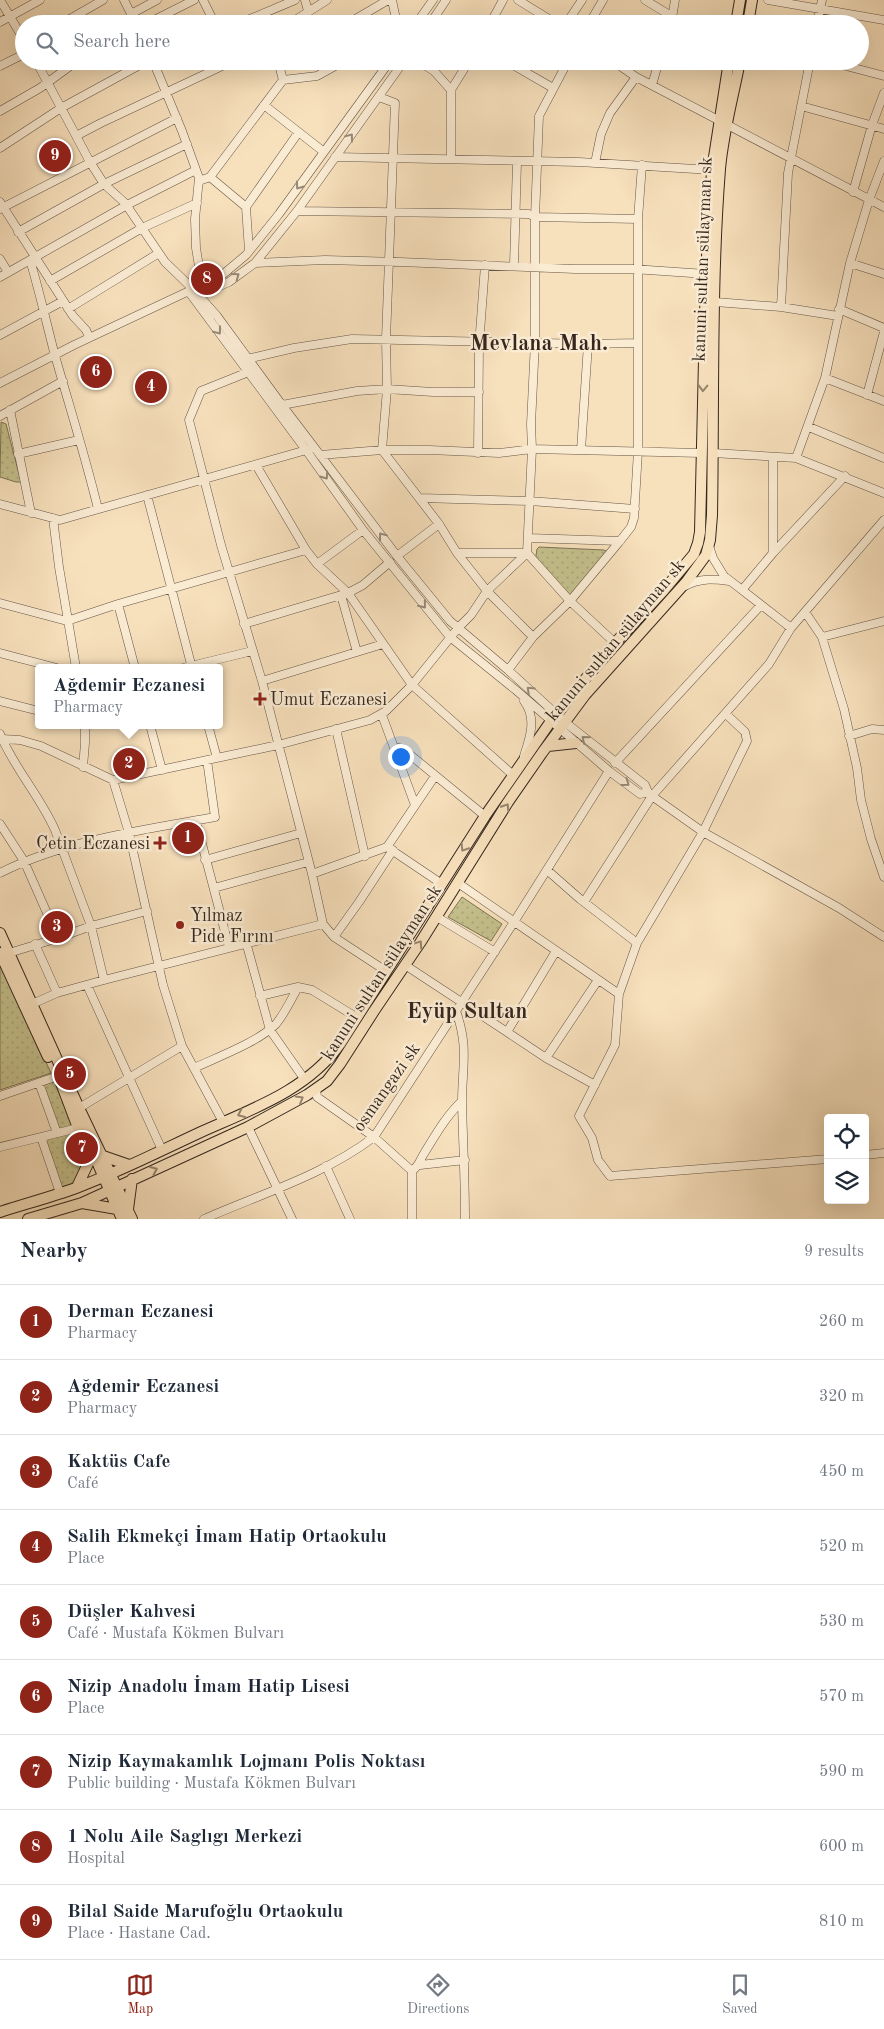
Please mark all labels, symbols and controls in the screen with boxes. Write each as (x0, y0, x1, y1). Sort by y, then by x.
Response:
search box (15, 15, 869, 70)
icon: search (33, 29, 61, 57)
text: Search here (73, 33, 170, 52)
one-way arrow (344, 134, 352, 143)
pin: 9 (39, 137, 71, 175)
street label: kanuni sultan sülayman sk (690, 156, 716, 362)
one-way arrow (296, 180, 305, 190)
pin: 8 (191, 260, 223, 298)
one-way arrow (230, 273, 240, 282)
one-way arrow (212, 325, 221, 335)
district label: Mevlana Mah. (470, 333, 608, 355)
pin: 6 (80, 353, 112, 391)
pin: 4 (135, 368, 167, 406)
one-way arrow (697, 385, 708, 393)
one-way arrow (319, 470, 328, 480)
one-way arrow (379, 533, 387, 542)
street label: kanuni sultan sülayman sk (543, 556, 689, 725)
one-way arrow (418, 599, 426, 608)
popup (35, 664, 223, 729)
text: Ağdemir Eczanesi (53, 677, 205, 696)
one-way arrow (526, 687, 535, 696)
place label: Umut Eczanesi (270, 691, 387, 709)
marker: Umut Eczanesi (254, 693, 266, 705)
text: Pharmacy (53, 700, 123, 716)
one-way arrow (582, 736, 591, 744)
your location (388, 744, 414, 770)
pin: 2 (113, 745, 145, 783)
one-way arrow (620, 777, 630, 786)
one-way arrow (499, 803, 509, 812)
pin: 1 (172, 819, 204, 857)
place label: Çetin Eczanesi (36, 835, 150, 853)
marker: Çetin Eczanesi (154, 837, 166, 849)
one-way arrow (460, 842, 470, 851)
street label: kanuni sultan sülayman sk (318, 882, 445, 1063)
place label: Yılmaz Pide Fırını (190, 907, 274, 946)
pin: 3 (41, 908, 73, 946)
marker: Yılmaz Pide Fırını (174, 919, 186, 931)
one-way arrow (413, 941, 422, 950)
district label: Eyüp Sultan (407, 1001, 527, 1023)
street label: osmangazi sk (350, 1040, 424, 1135)
pin: 5 (54, 1055, 86, 1093)
one-way arrow (294, 1095, 303, 1105)
one-way arrow (237, 1107, 246, 1118)
map controls (824, 1114, 869, 1204)
button: locate (824, 1114, 869, 1159)
pin: 7 (66, 1129, 98, 1167)
button: layers (824, 1159, 869, 1204)
one-way arrow (149, 1165, 158, 1176)
text: Nearby (20, 1241, 88, 1262)
text: 9 results (804, 1244, 864, 1260)
text: Derman Eczanesi (67, 1303, 214, 1322)
text: 1 (31, 1314, 41, 1330)
text: 260 m (819, 1314, 864, 1330)
text: Pharmacy (67, 1326, 137, 1342)
text: Ağdemir Eczanesi (67, 1378, 219, 1397)
text: 2 (31, 1389, 41, 1405)
text: 320 m (819, 1389, 864, 1405)
text: Pharmacy (67, 1401, 137, 1417)
text: Kaktüs Cafe (67, 1453, 171, 1472)
text: 3 (31, 1464, 41, 1480)
text: 450 m (819, 1464, 864, 1480)
text: Café (67, 1476, 98, 1492)
text: Salih Ekmekçi İmam Hatip Ortaokulu (67, 1528, 387, 1547)
text: 4 (31, 1539, 41, 1555)
text: 520 m (819, 1539, 864, 1555)
text: Place (67, 1551, 104, 1567)
text: Düşler Kahvesi (67, 1603, 196, 1622)
text: 5 (31, 1614, 41, 1630)
text: 530 m (819, 1614, 864, 1630)
text: Café · Mustafa Kökmen Bulvarı (67, 1626, 284, 1642)
text: Nizip Anadolu İmam Hatip Lisesi (67, 1678, 350, 1697)
text: 6 (31, 1689, 41, 1705)
text: 570 m (819, 1689, 864, 1705)
text: Place (67, 1701, 104, 1717)
text: Nizip Kaymakamlık Lojmanı Polis Noktası (67, 1753, 425, 1772)
text: 7 (31, 1764, 41, 1780)
text: 590 m (819, 1764, 864, 1780)
text: Public building · Mustafa Kökmen Bulvarı (67, 1776, 356, 1792)
text: 1 Nolu Aile Saglıgı Merkezi (67, 1828, 302, 1847)
text: 8 (31, 1839, 41, 1855)
text: 600 m (819, 1839, 864, 1855)
text: Hospital (67, 1851, 125, 1867)
text: Bilal Saide Marufoğlu Ortaokulu (67, 1903, 343, 1922)
text: 9 (31, 1914, 41, 1930)
text: 810 m (819, 1914, 864, 1930)
text: Place · Hastane Cad. (67, 1926, 211, 1942)
tab: Map (126, 1971, 154, 2018)
tab: Directions (407, 1971, 469, 2018)
tab: Saved (722, 1971, 758, 2018)

